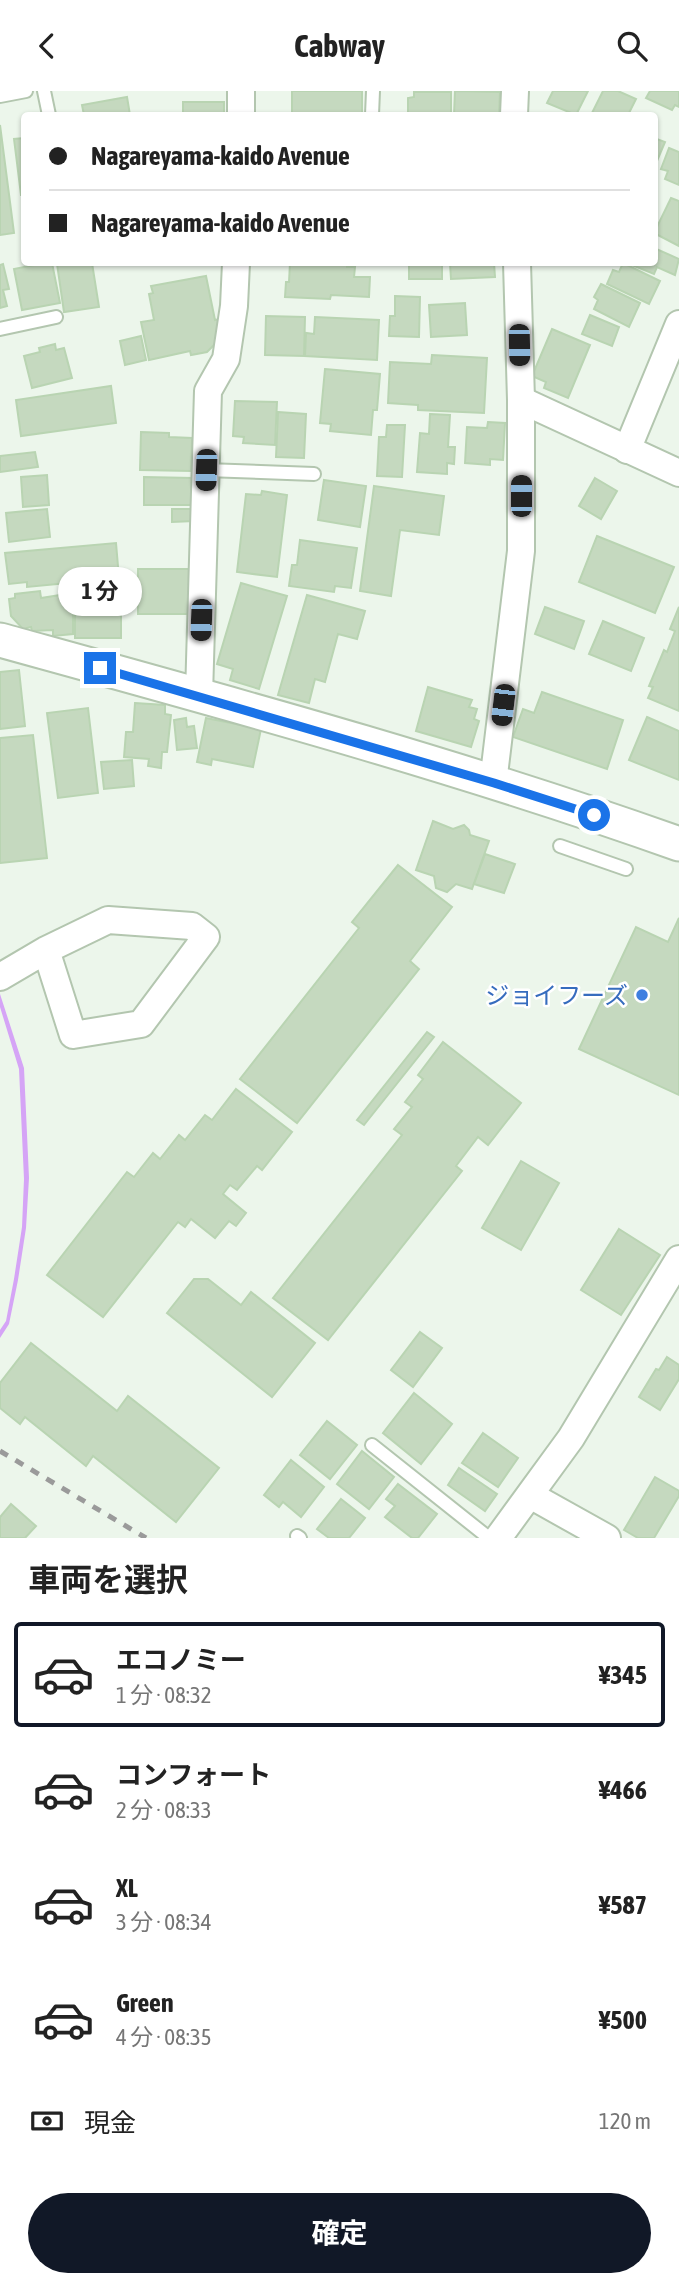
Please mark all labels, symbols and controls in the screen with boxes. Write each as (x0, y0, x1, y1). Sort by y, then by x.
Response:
icon: back (28, 27, 66, 65)
text: Cabway (294, 27, 385, 64)
icon: search (613, 27, 651, 65)
text: Nagareyama-kaido Avenue (91, 141, 350, 171)
text: Nagareyama-kaido Avenue (91, 208, 350, 238)
car (509, 324, 530, 366)
car (195, 449, 218, 491)
car (511, 475, 532, 517)
callout: 1 分 (58, 567, 142, 615)
text: 1 分 (82, 578, 118, 604)
car (190, 599, 213, 641)
route end (84, 652, 116, 684)
car (491, 683, 516, 727)
route start (578, 799, 610, 831)
place label: ジョイフーズ (485, 982, 628, 1009)
marker: ジョイフーズ (634, 987, 650, 1003)
text: 車両を選択 (28, 1561, 188, 1598)
icon: car (32, 1643, 95, 1706)
text: エコノミー (116, 1645, 246, 1675)
text: ¥345 (599, 1660, 647, 1690)
text: 1 分 · 08:32 (116, 1682, 212, 1708)
icon: car (32, 1758, 95, 1821)
text: コンフォート (116, 1760, 271, 1790)
text: ¥466 (599, 1775, 647, 1805)
text: 2 分 · 08:33 (116, 1797, 212, 1823)
icon: car (32, 1873, 95, 1936)
text: XL (116, 1873, 138, 1903)
text: ¥587 (599, 1890, 647, 1920)
text: 3 分 · 08:34 (116, 1909, 212, 1935)
icon: car (32, 1988, 95, 2051)
text: Green (116, 1988, 174, 2018)
text: ¥500 (599, 2005, 647, 2035)
text: 4 分 · 08:35 (116, 2024, 212, 2050)
icon: cash (28, 2102, 66, 2140)
text: 現金 (84, 2108, 136, 2138)
text: 120 m (599, 2108, 651, 2134)
button: 確定 (28, 2193, 651, 2273)

